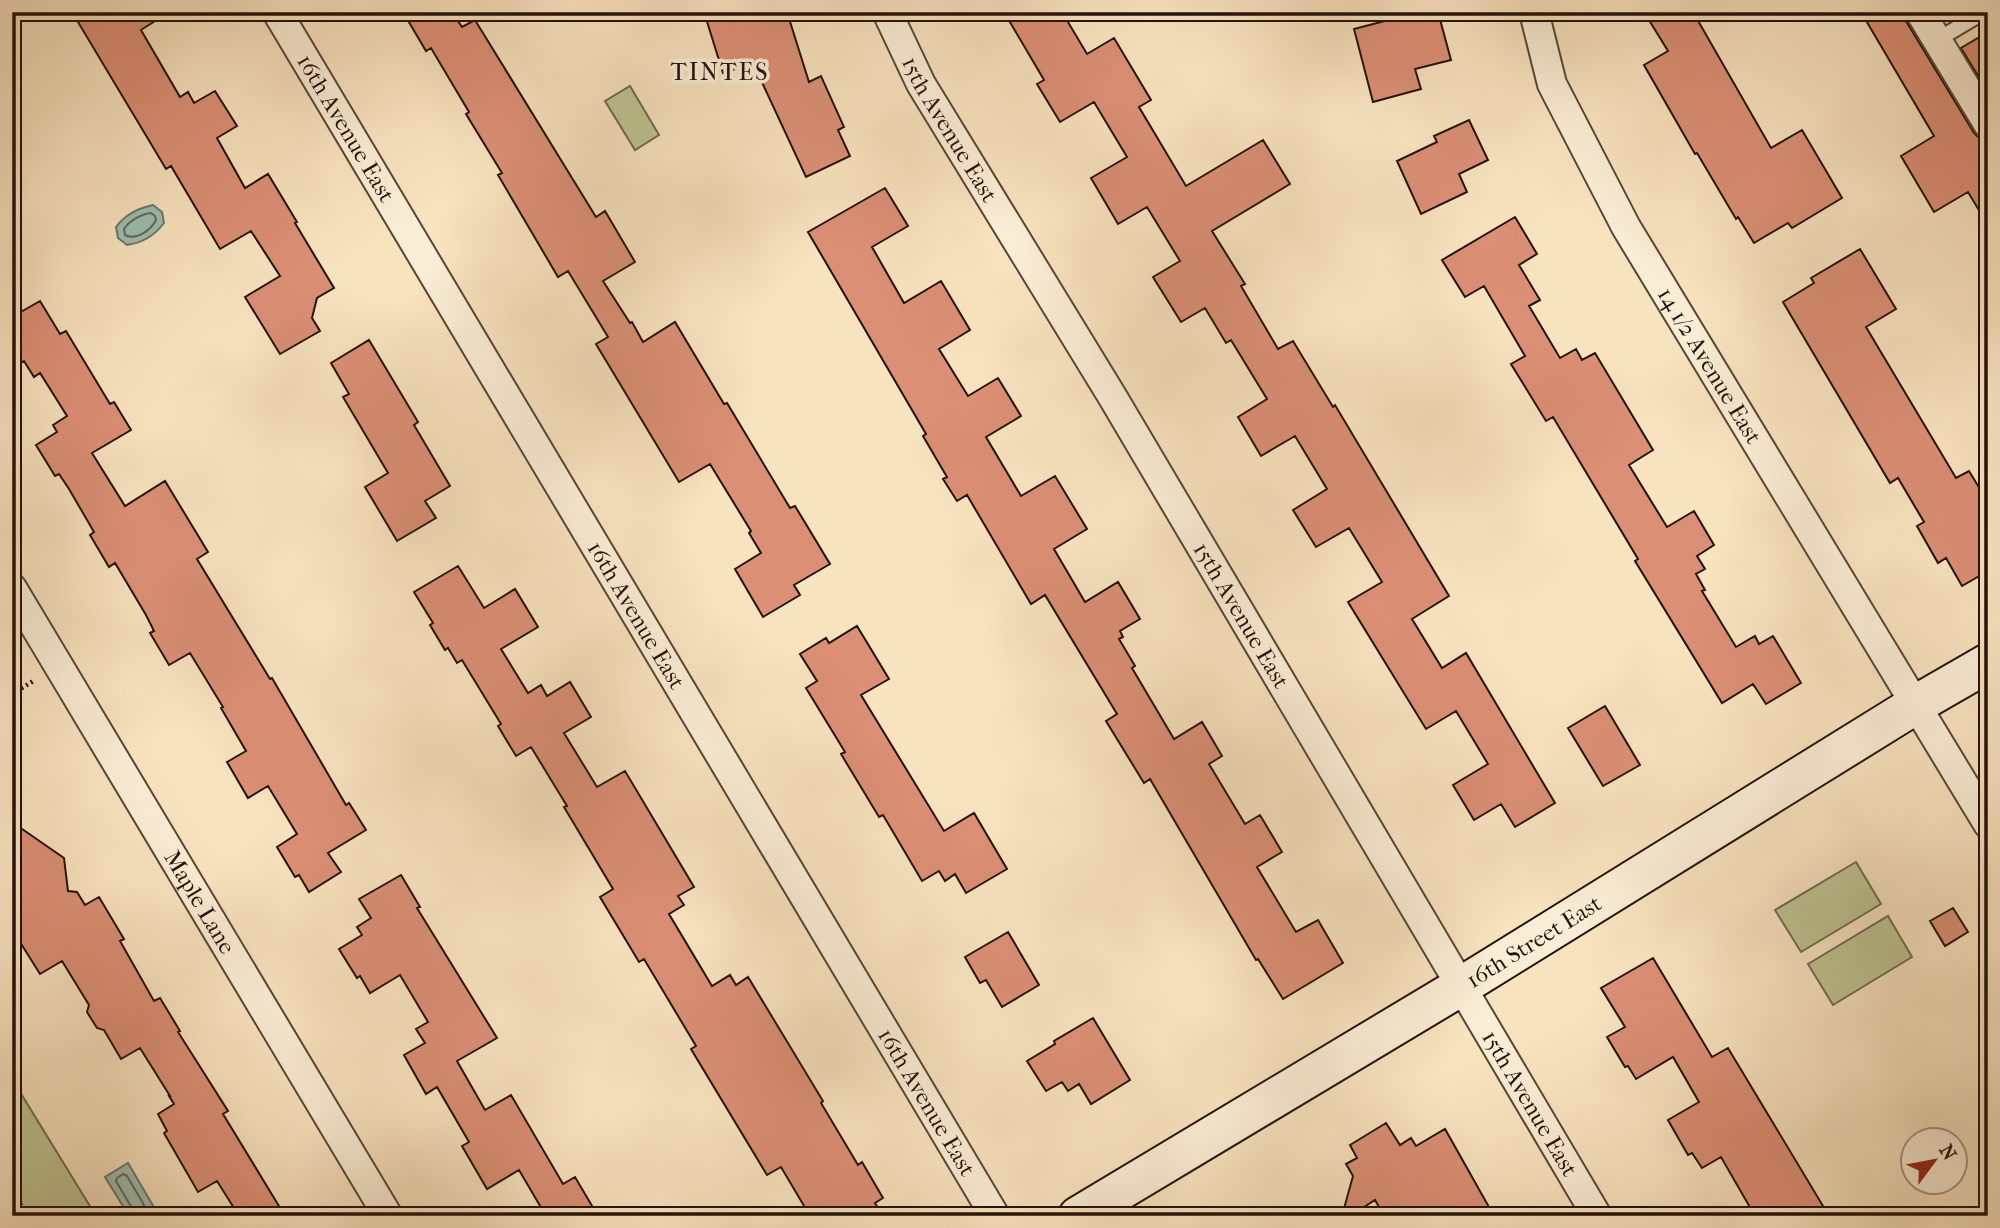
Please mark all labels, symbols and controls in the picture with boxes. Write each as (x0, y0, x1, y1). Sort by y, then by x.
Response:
street label: 16th Avenue East (292, 49, 401, 207)
street label: 15th Avenue East (896, 52, 1003, 207)
district label: TINTES (671, 58, 770, 86)
street label: 14 1/2 Avenue East (1652, 282, 1768, 448)
street label: 16th Avenue East (582, 536, 691, 694)
street label: 15th Avenue East (1188, 537, 1295, 693)
street label: Maple Lane (159, 845, 241, 959)
street label: 16th Street East (1461, 889, 1606, 993)
street label: 16th Avenue East (873, 1023, 981, 1181)
street label: 15th Avenue East (1477, 1025, 1584, 1181)
north arrow (1898, 1126, 1968, 1196)
text: N (1934, 1141, 1961, 1165)

